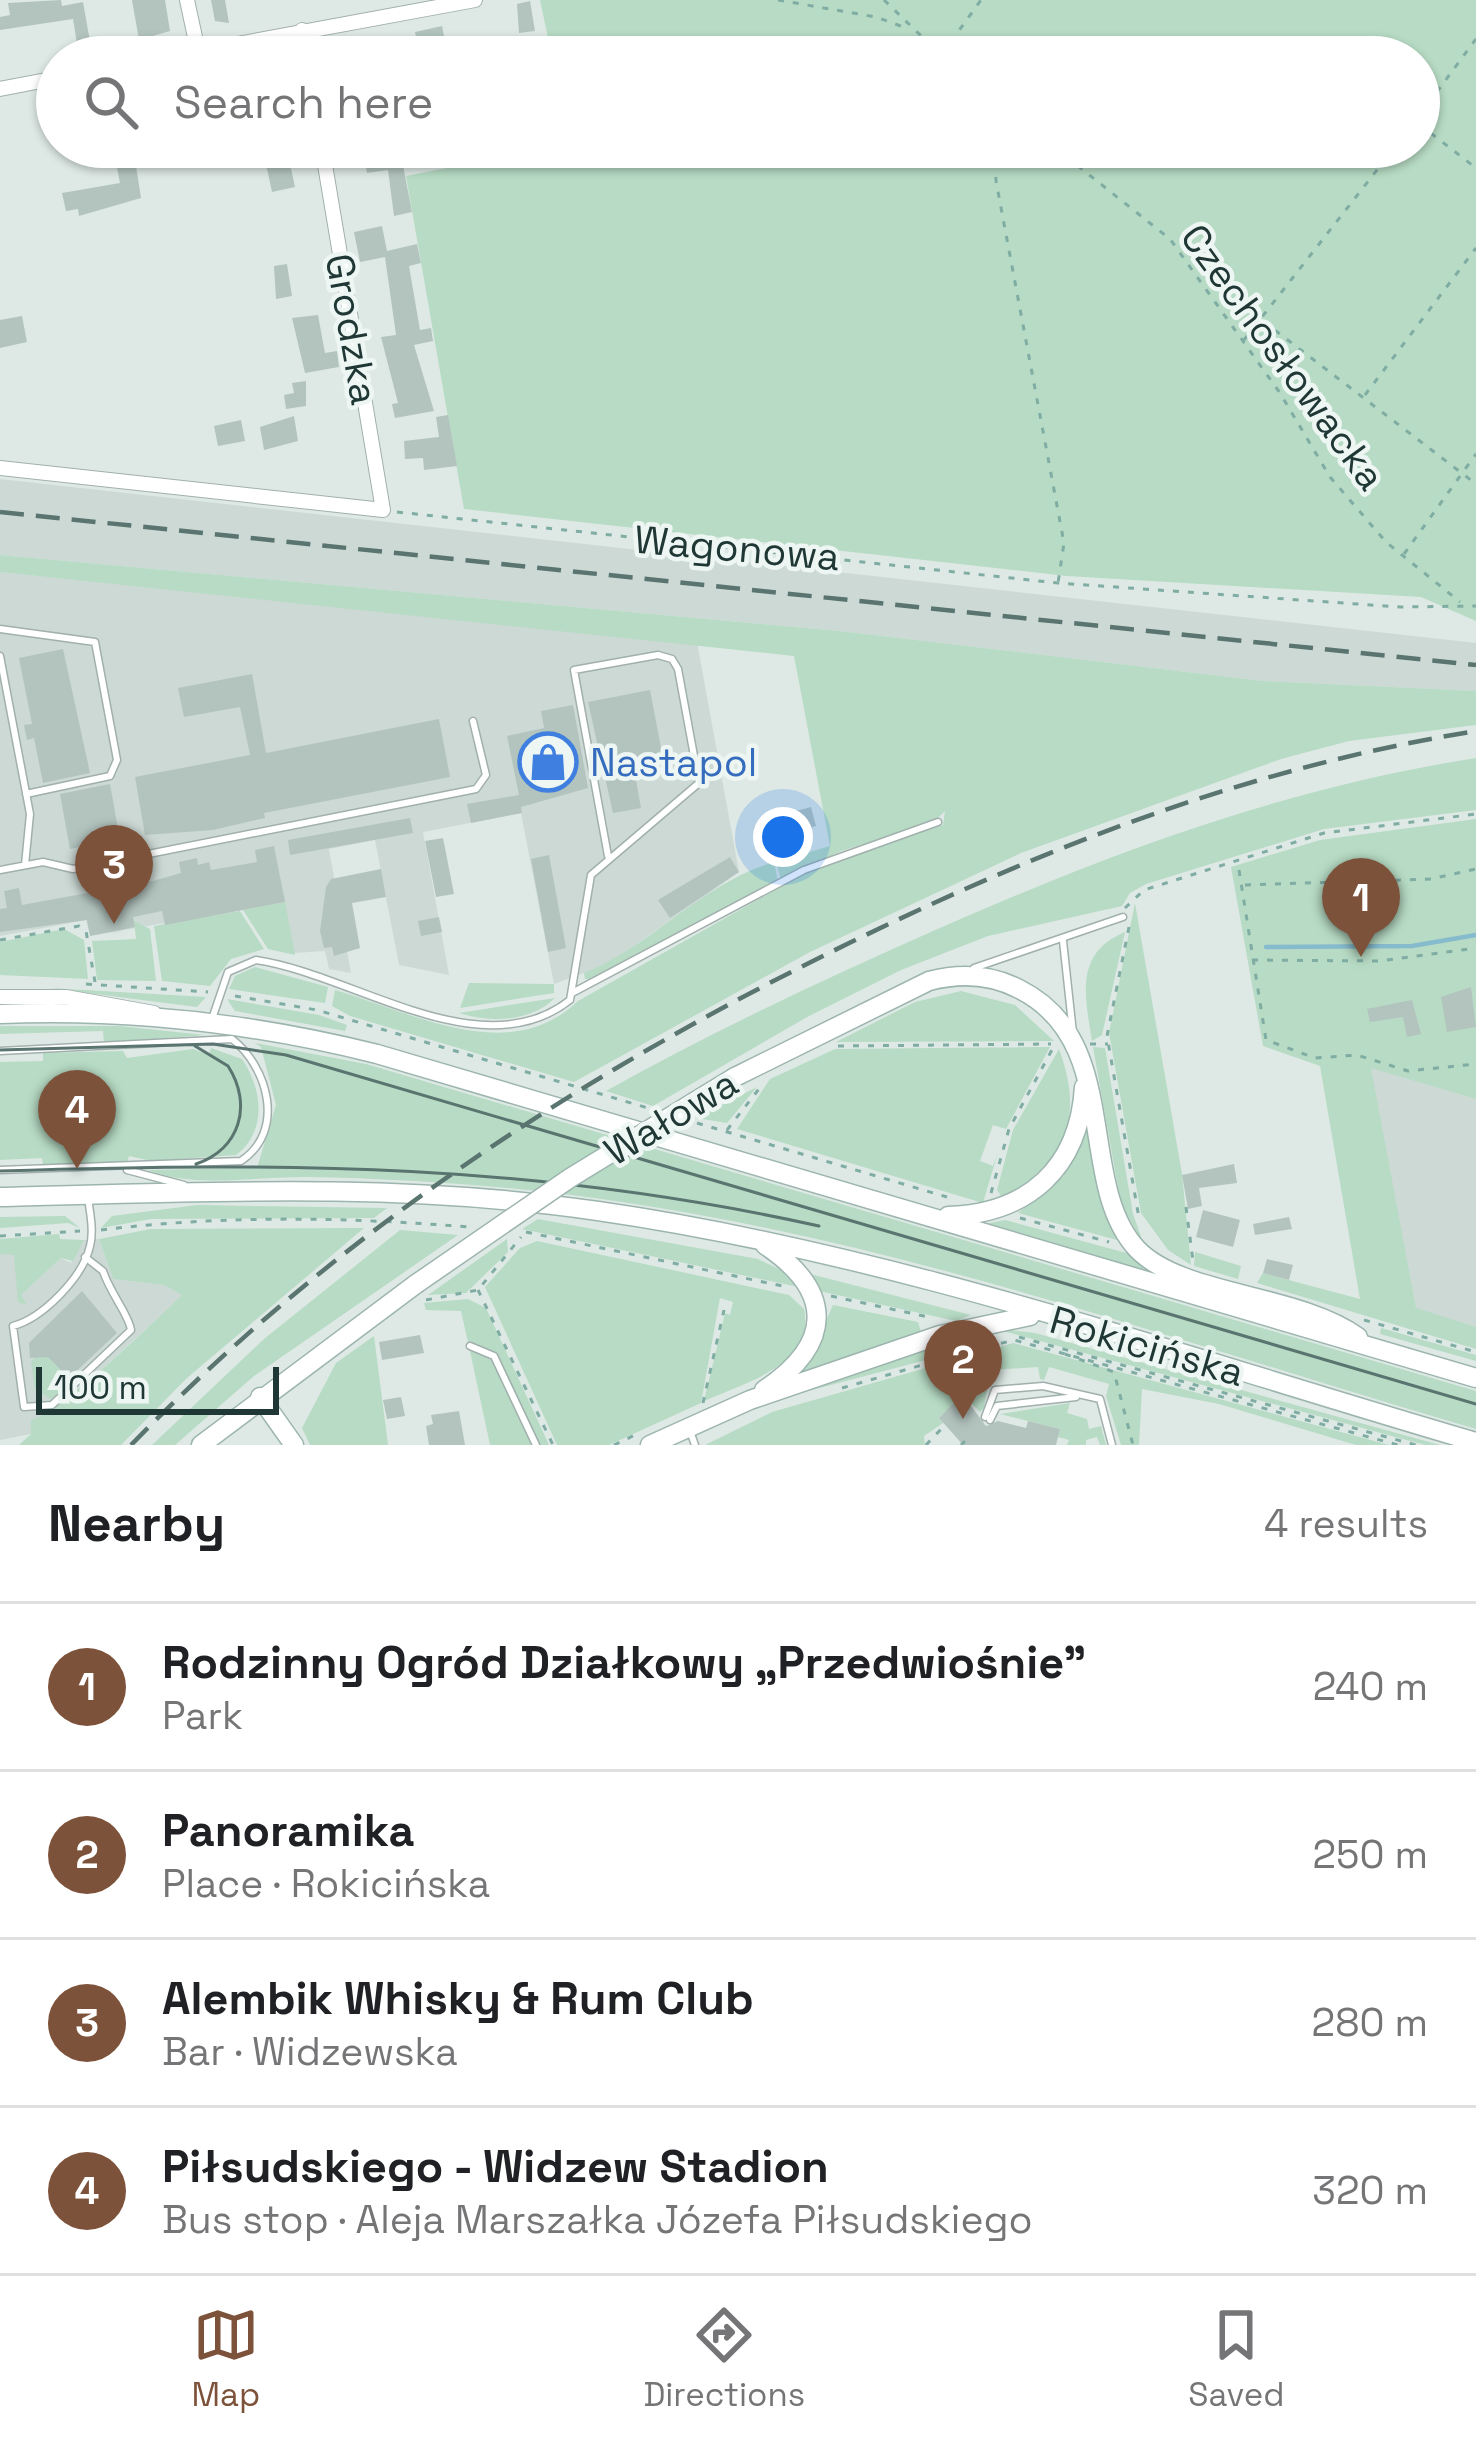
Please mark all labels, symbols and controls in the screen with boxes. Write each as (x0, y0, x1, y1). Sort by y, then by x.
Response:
search box (36, 36, 1440, 168)
icon: search (78, 69, 144, 135)
text: Search here (174, 74, 433, 131)
street label: Czechosłowacka (1170, 214, 1396, 500)
street label: Grodzka (315, 250, 389, 408)
street label: Wagonowa (632, 515, 842, 581)
shop icon: Nastapol (517, 731, 579, 793)
place label: Nastapol (590, 738, 757, 787)
your location (753, 807, 813, 867)
pin: 3 (75, 825, 153, 924)
pin: 1 (1322, 858, 1400, 957)
street label: Wałowa (595, 1058, 747, 1176)
pin: 4 (38, 1070, 116, 1169)
street label: Rokicińska (1044, 1295, 1250, 1397)
pin: 2 (924, 1320, 1002, 1419)
scale bar (36, 1361, 279, 1414)
text: 100 m (54, 1367, 147, 1409)
text: Nearby (48, 1491, 225, 1556)
text: 4 results (1264, 1499, 1428, 1548)
text: Rodzinny Ogród Działkowy „Przedwiośnie” (162, 1634, 1086, 1691)
text: 1 (78, 1662, 96, 1711)
text: 240 m (1313, 1662, 1428, 1711)
text: Park (162, 1691, 243, 1740)
text: Panoramika (162, 1802, 415, 1859)
text: 2 (75, 1830, 99, 1879)
text: 250 m (1313, 1830, 1428, 1879)
text: Place · Rokicińska (162, 1859, 490, 1908)
text: Alembik Whisky & Rum Club (162, 1970, 754, 2027)
text: 3 (75, 1998, 99, 2047)
text: 280 m (1312, 1998, 1428, 2047)
text: Bar · Widzewska (162, 2027, 458, 2076)
text: Piłsudskiego - Widzew Stadion (162, 2138, 829, 2195)
text: 4 (75, 2166, 99, 2215)
text: 320 m (1312, 2166, 1428, 2215)
text: Bus stop · Aleja Marszałka Józefa Piłsudskiego (162, 2195, 1033, 2244)
tab: Map (192, 2302, 260, 2416)
tab: Directions (643, 2302, 805, 2416)
tab: Saved (1188, 2302, 1284, 2416)

